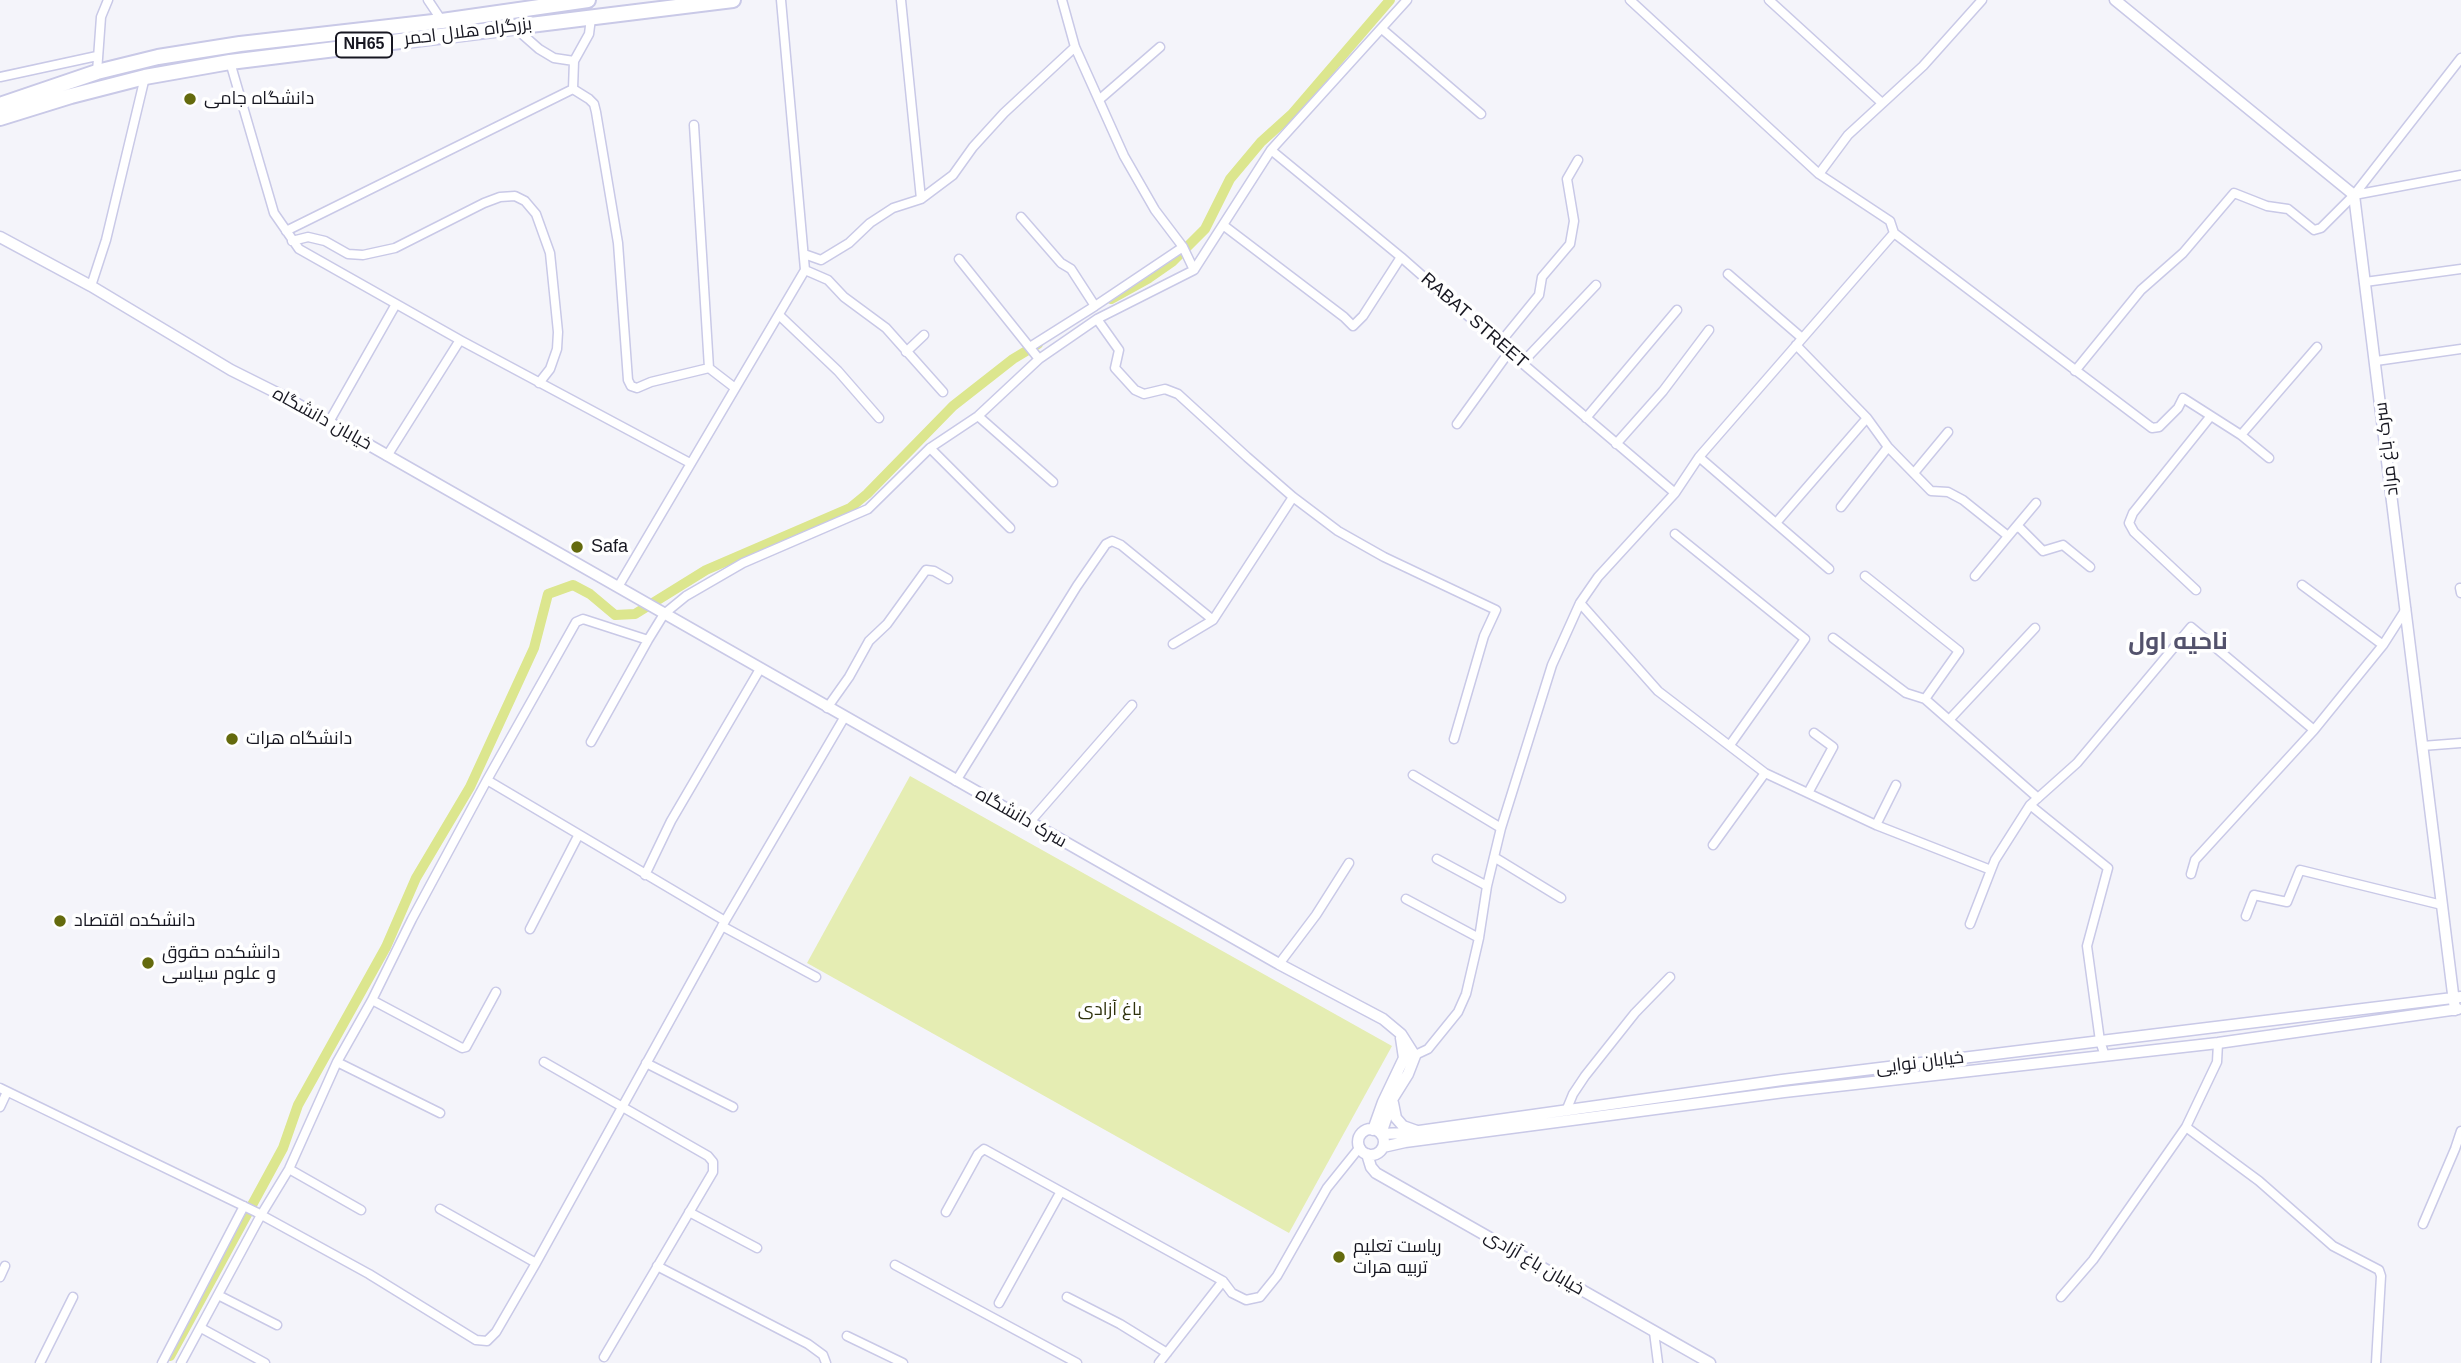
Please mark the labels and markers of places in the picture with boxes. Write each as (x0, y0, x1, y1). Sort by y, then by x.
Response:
place label: دانشگاه جامی (204, 88, 314, 110)
marker: دانشگاه جامی (182, 91, 198, 107)
place label: Safa (591, 536, 628, 558)
marker: Safa (569, 539, 585, 555)
place label: دانشگاه هرات (246, 728, 352, 750)
marker: دانشگاه هرات (224, 731, 240, 747)
place label: دانشکده اقتصاد (74, 910, 195, 932)
marker: دانشکده اقتصاد (52, 913, 68, 929)
place label: دانشکده حقوق و علوم سیاسی (162, 942, 280, 984)
marker: دانشکده حقوق و علوم سیاسی (140, 955, 156, 971)
place label: ریاست تعلیم تربیه هرات (1353, 1236, 1441, 1278)
marker: ریاست تعلیم تربیه هرات (1331, 1249, 1347, 1265)

